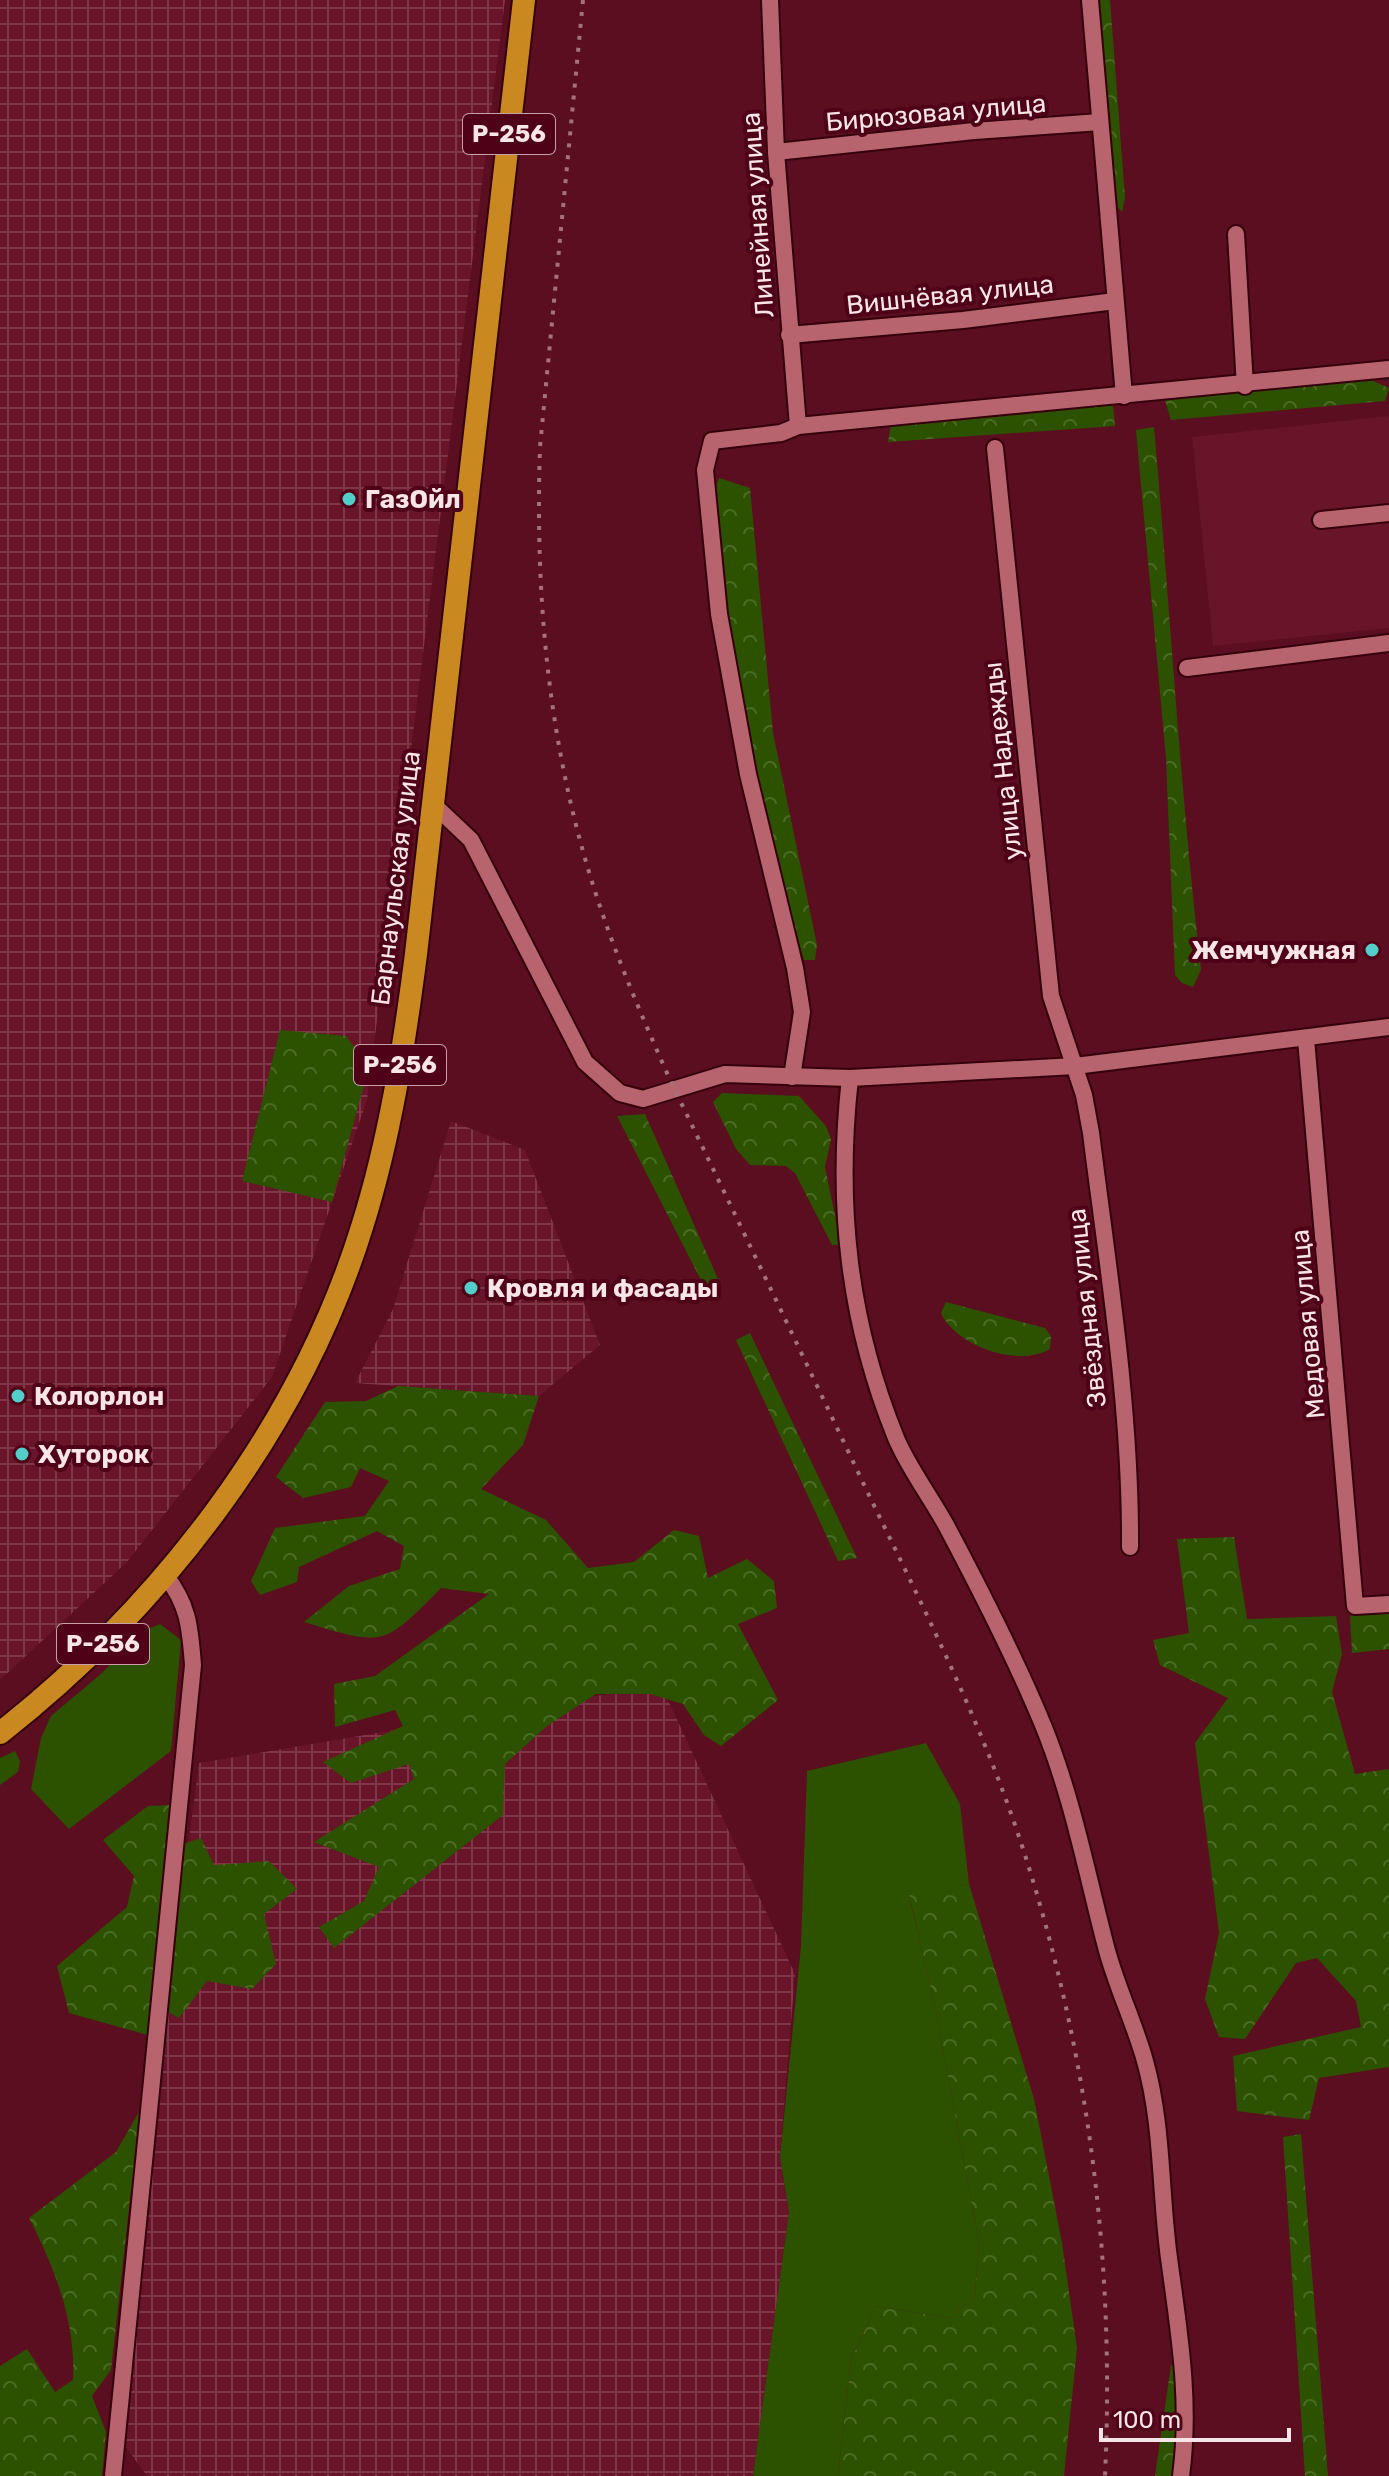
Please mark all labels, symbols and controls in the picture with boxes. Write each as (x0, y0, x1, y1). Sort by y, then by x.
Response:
street label: Бирюзовая улица (824, 88, 1048, 138)
street label: Линейная улица (735, 111, 781, 319)
road number: Р-256 (463, 114, 555, 154)
street label: Вишнёвая улица (845, 269, 1055, 321)
place label: ГазОйл (365, 484, 461, 515)
marker: ГазОйл (340, 490, 358, 508)
street label: улица Надежды (977, 660, 1029, 862)
street label: Барнаульская улица (365, 749, 427, 1007)
place label: Жемчужная (1191, 935, 1356, 966)
marker: Жемчужная (1363, 941, 1381, 959)
road number: Р-256 (354, 1045, 446, 1085)
street label: Звёздная улица (1061, 1207, 1113, 1409)
street label: Медовая улица (1284, 1228, 1332, 1420)
place label: Кровля и фасады (487, 1273, 718, 1304)
marker: Кровля и фасады (462, 1279, 480, 1297)
place label: Колорлон (34, 1381, 164, 1412)
marker: Колорлон (9, 1387, 27, 1405)
place label: Хуторок (38, 1439, 150, 1470)
marker: Хуторок (13, 1445, 31, 1463)
road number: Р-256 (57, 1624, 149, 1664)
scale bar (1101, 2392, 1289, 2442)
text: 100 m (1113, 2406, 1181, 2434)

